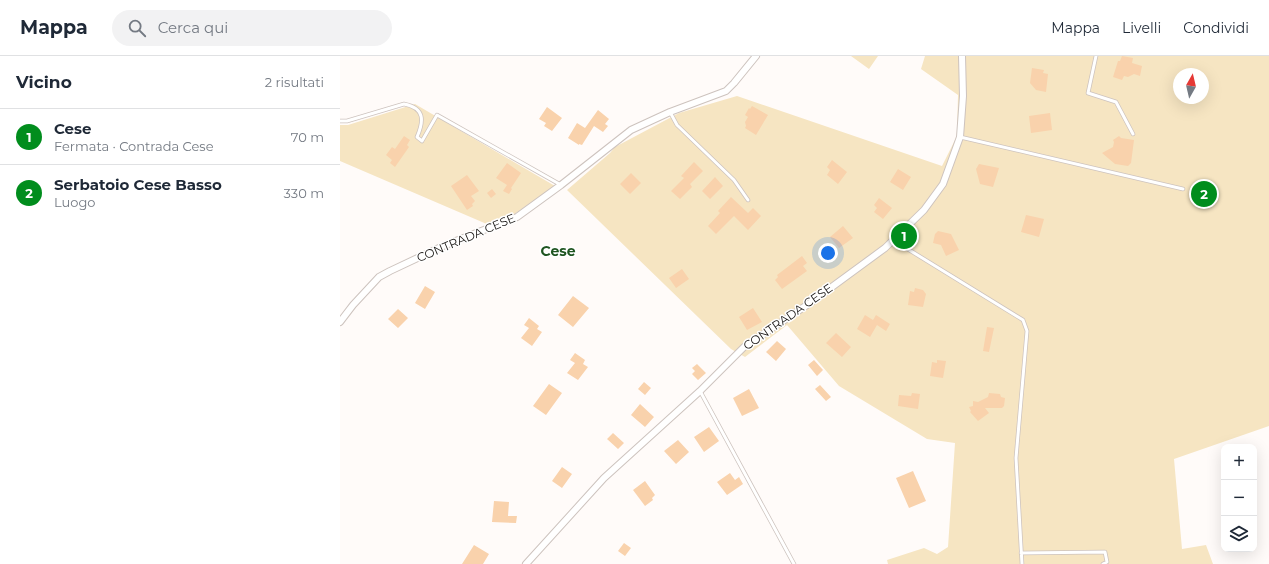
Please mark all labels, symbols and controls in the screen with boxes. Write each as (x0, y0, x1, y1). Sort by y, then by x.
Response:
search box (112, 10, 392, 46)
text: Mappa (20, 16, 88, 39)
icon: search (126, 17, 148, 39)
text: Cerca qui (158, 18, 228, 37)
text: Mappa (1051, 19, 1100, 37)
text: Livelli (1122, 19, 1161, 37)
text: Condividi (1183, 19, 1249, 37)
north arrow (1173, 68, 1209, 104)
text: Vicino (16, 72, 72, 92)
text: 2 risultati (265, 74, 324, 90)
text: Cese (54, 119, 91, 138)
text: 1 (26, 129, 32, 145)
text: 70 m (291, 129, 324, 145)
text: Fermata · Contrada Cese (54, 138, 214, 154)
text: Serbatoio Cese Basso (54, 175, 222, 194)
pin: 2 (1191, 179, 1217, 209)
text: 2 (25, 185, 33, 201)
text: 330 m (284, 185, 324, 201)
text: Luogo (54, 194, 96, 210)
street label: CONTRADA CESE (414, 210, 517, 265)
pin: 1 (891, 221, 917, 251)
district label: Cese (541, 242, 576, 260)
your location (818, 243, 838, 263)
street label: CONTRADA CESE (740, 280, 835, 353)
map controls (1221, 444, 1257, 552)
button: + (1221, 444, 1257, 480)
button: − (1221, 480, 1257, 516)
button: layers (1221, 516, 1257, 552)

